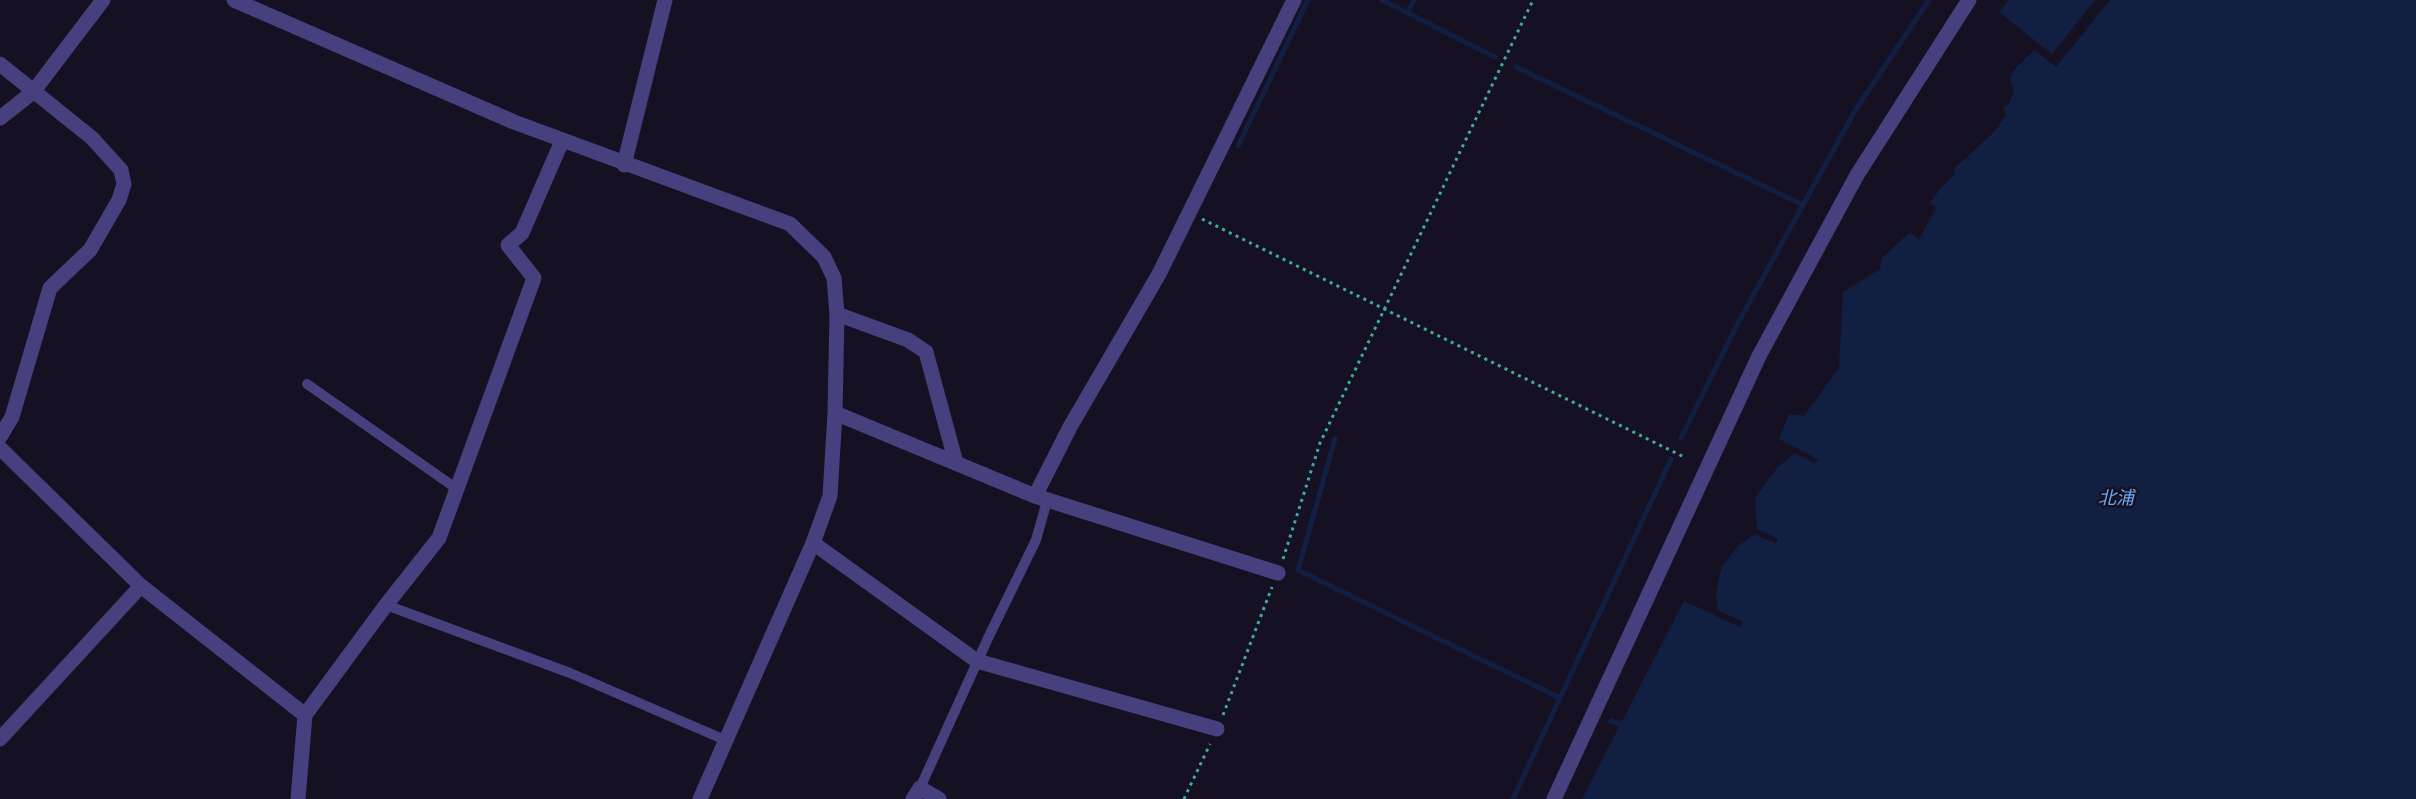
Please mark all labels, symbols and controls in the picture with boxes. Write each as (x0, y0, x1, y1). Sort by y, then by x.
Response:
water label: 北浦 (2098, 487, 2134, 509)

